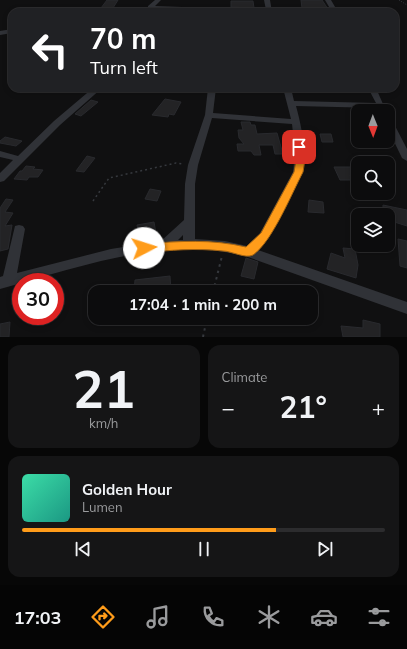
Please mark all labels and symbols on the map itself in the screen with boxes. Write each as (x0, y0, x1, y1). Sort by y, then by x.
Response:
north arrow (351, 104, 395, 148)
pin (282, 130, 316, 164)
position arrow (123, 227, 165, 269)
speed limit sign: 30 (12, 273, 64, 325)

